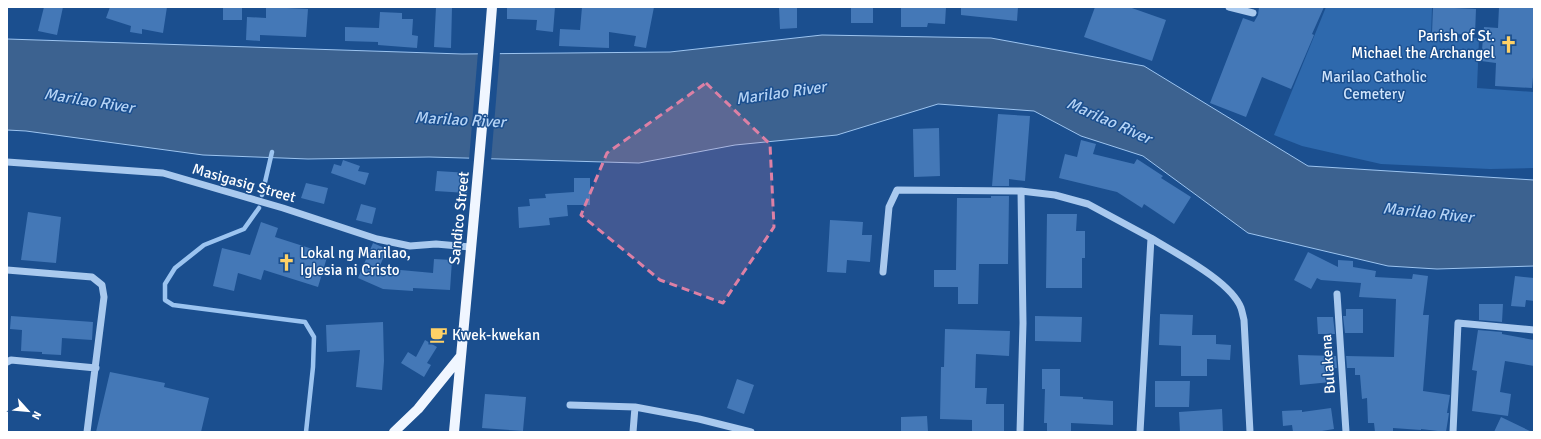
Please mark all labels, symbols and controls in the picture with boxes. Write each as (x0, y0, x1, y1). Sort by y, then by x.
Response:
place label: Parish of St. Michael the Archangel (1351, 27, 1495, 62)
church icon: Parish of St. Michael the Archangel (1498, 35, 1518, 55)
park label: Marilao Catholic Cemetery (1321, 68, 1427, 103)
water label: Marilao River (735, 76, 829, 109)
water label: Marilao River (43, 84, 138, 118)
water label: Marilao River (1063, 93, 1157, 149)
water label: Marilao River (414, 108, 508, 132)
street label: Masigasig Street (190, 160, 298, 206)
street label: Sandico Street (445, 171, 473, 265)
water label: Marilao River (1382, 198, 1476, 228)
place label: Lokal ng Marilao, Iglesia ni Cristo (300, 244, 411, 279)
church icon: Lokal ng Marilao, Iglesia ni Cristo (277, 252, 297, 272)
cafe icon: Kwek-kwekan (429, 325, 449, 345)
place label: Kwek-kwekan (452, 326, 540, 344)
street label: Bulakena (1317, 334, 1339, 394)
north arrow (8, 391, 48, 431)
text: N (29, 409, 44, 422)

